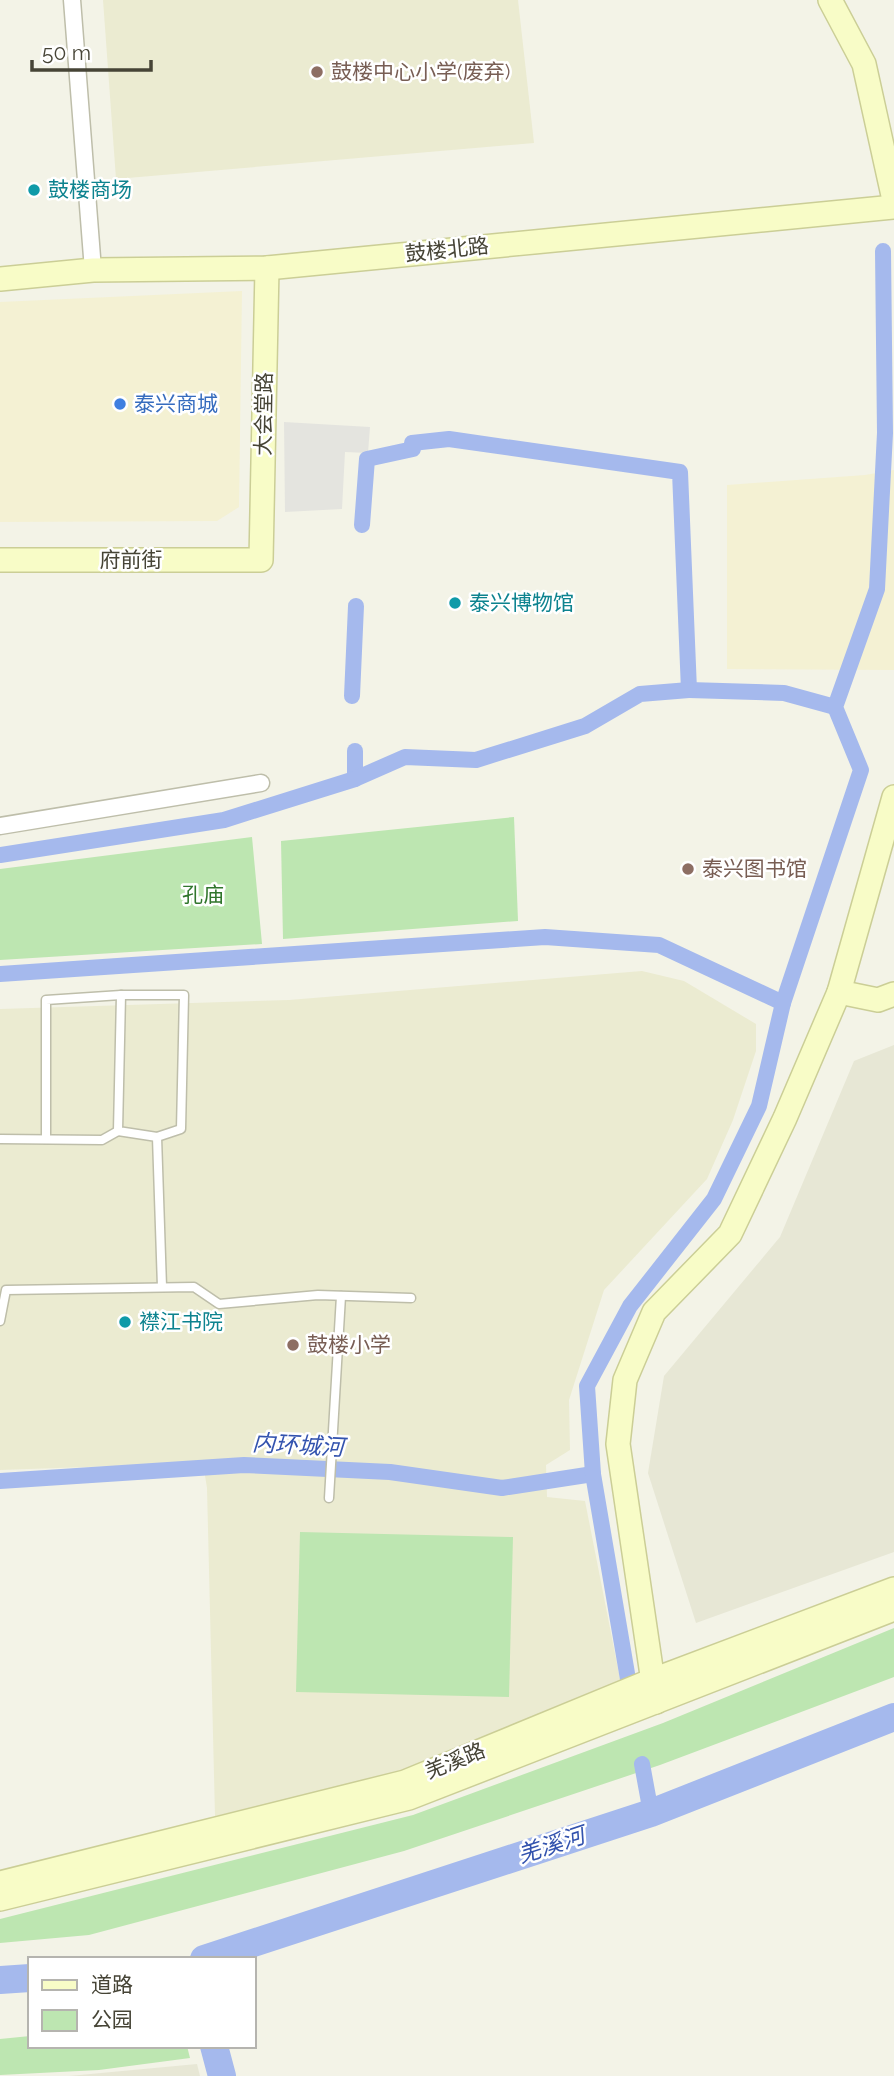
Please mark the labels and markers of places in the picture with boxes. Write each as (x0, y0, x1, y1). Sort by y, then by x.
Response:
place label: 鼓楼中心小学(废弃) (331, 59, 510, 84)
marker: 鼓楼中心小学(废弃) (309, 64, 325, 80)
place label: 鼓楼商场 (48, 177, 132, 202)
marker: 鼓楼商场 (26, 182, 42, 198)
place label: 泰兴商城 (134, 391, 218, 416)
marker: 泰兴商城 (112, 396, 128, 412)
place label: 泰兴博物馆 (469, 590, 574, 615)
marker: 泰兴博物馆 (447, 595, 463, 611)
place label: 泰兴图书馆 (702, 856, 807, 881)
marker: 泰兴图书馆 (680, 861, 696, 877)
place label: 襟江书院 (139, 1309, 223, 1334)
marker: 襟江书院 (117, 1314, 133, 1330)
place label: 鼓楼小学 (307, 1332, 391, 1357)
marker: 鼓楼小学 (285, 1337, 301, 1353)

